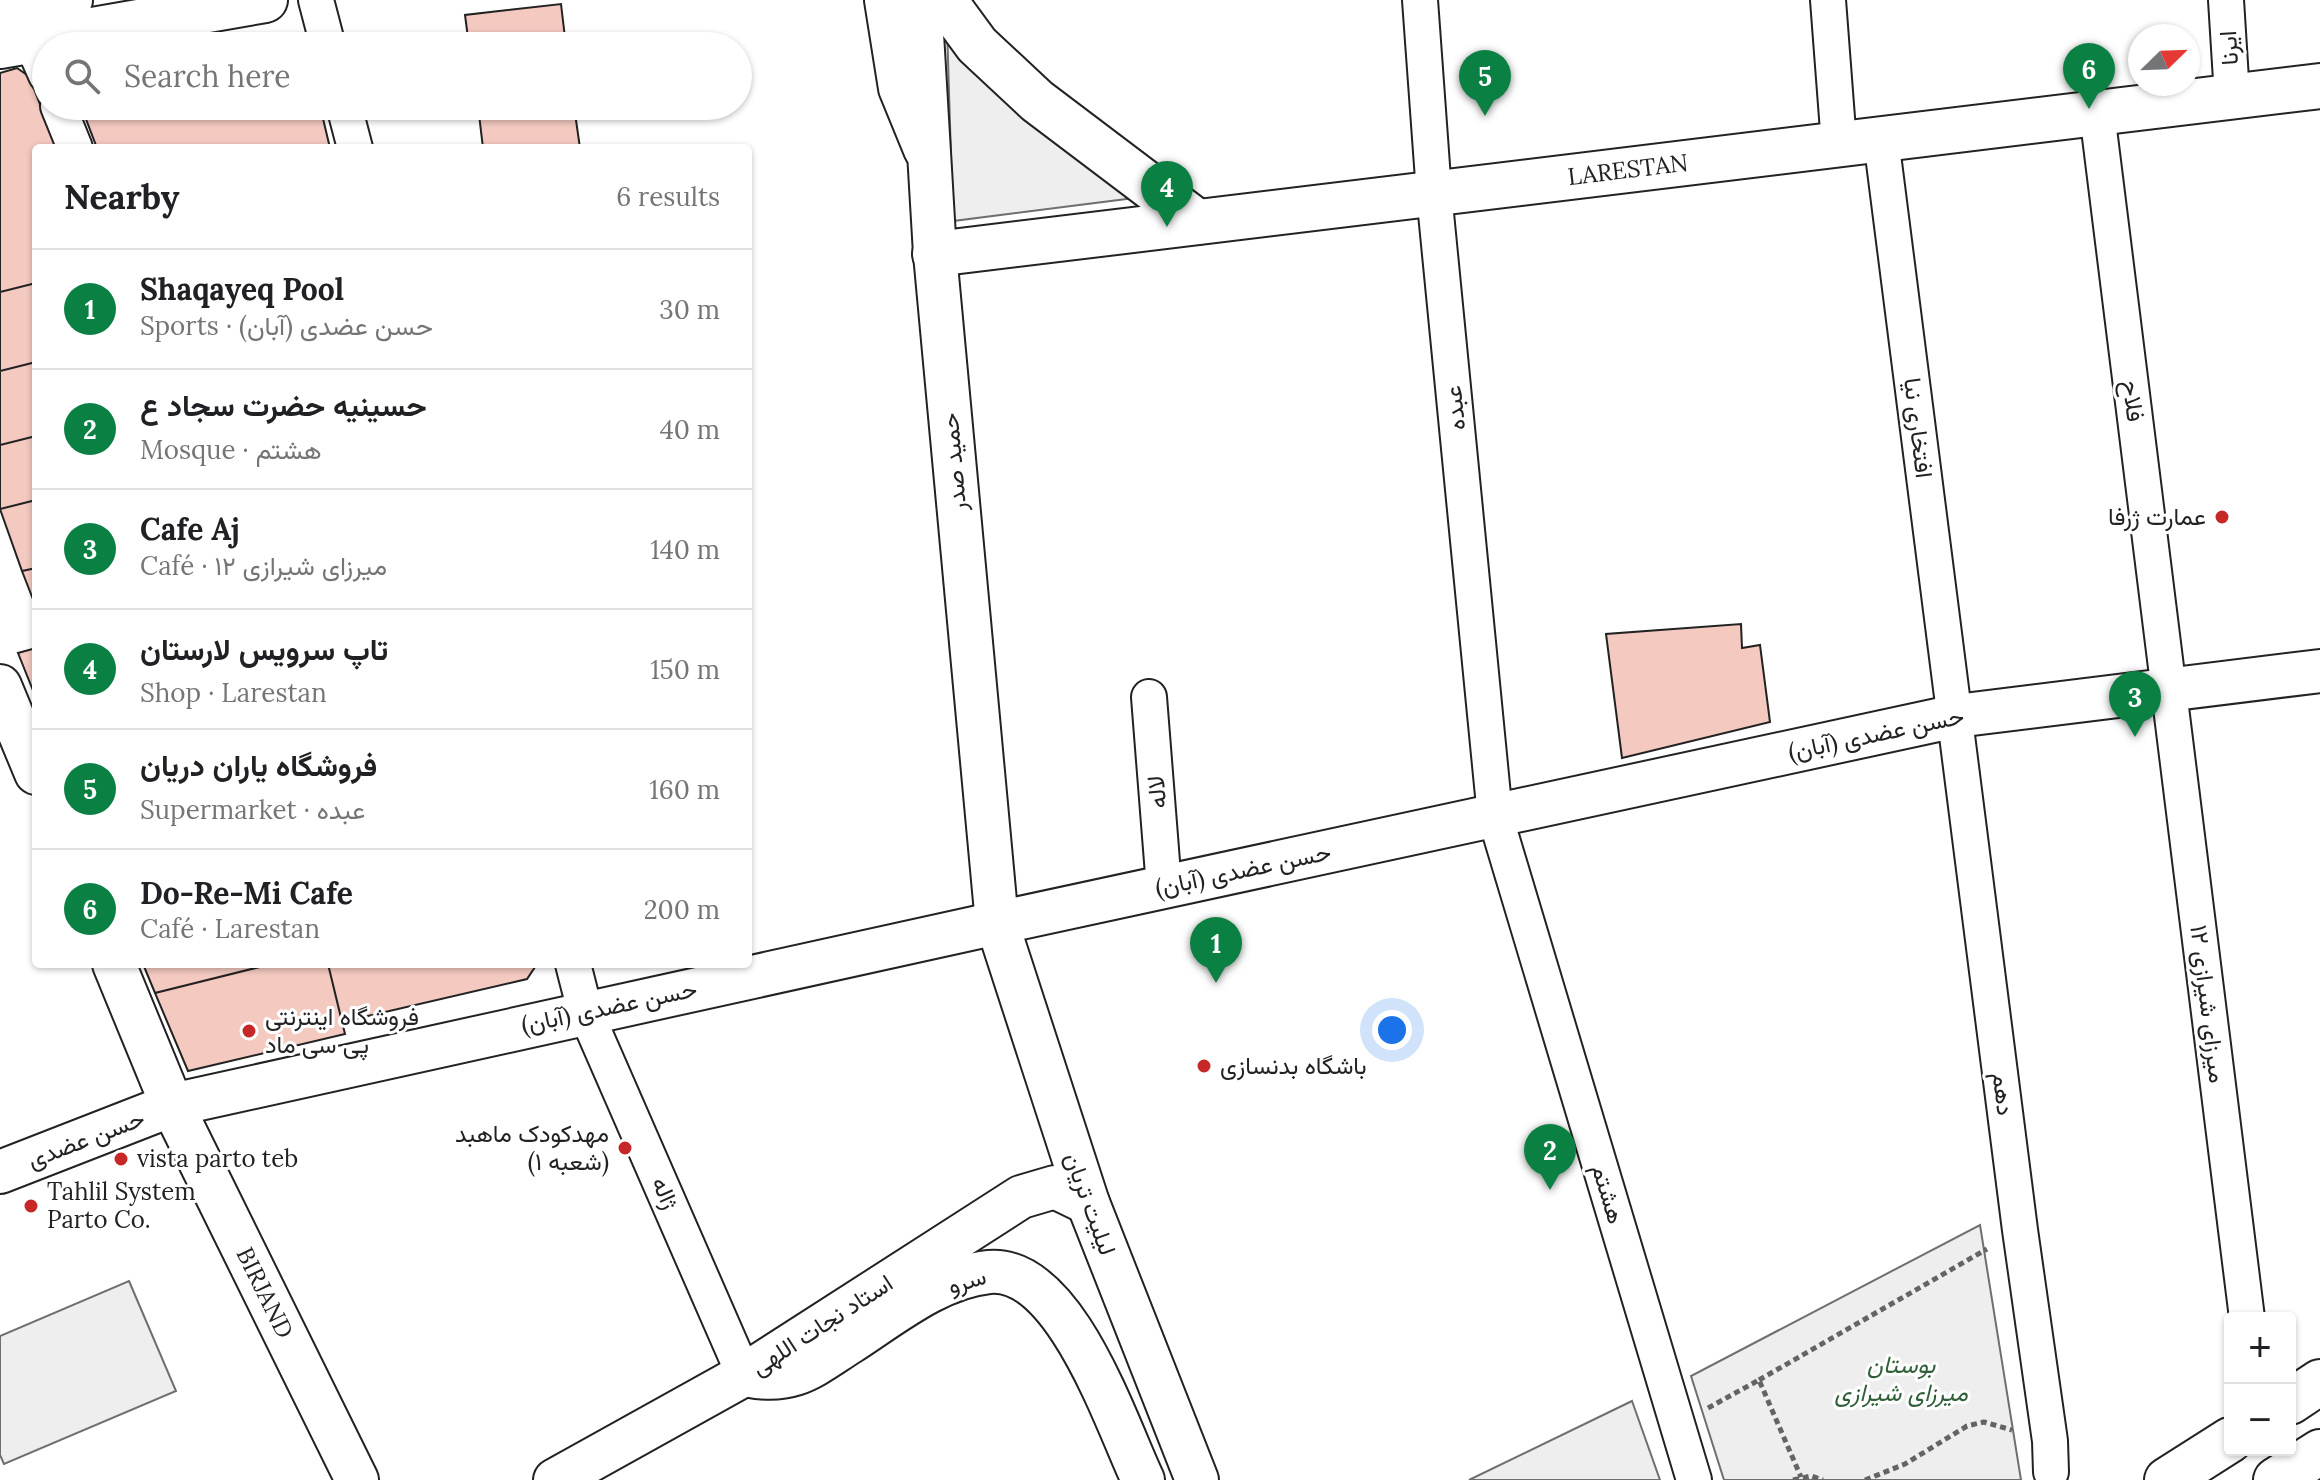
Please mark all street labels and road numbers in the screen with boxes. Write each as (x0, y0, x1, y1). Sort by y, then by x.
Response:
street label: ايرنا (2212, 30, 2245, 66)
street label: LARESTAN (1566, 147, 1690, 192)
street label: افتخاری نیا (1897, 376, 1940, 480)
street label: فلاح (2115, 378, 2151, 424)
street label: عبده (1437, 384, 1472, 432)
street label: حمید صدر (934, 412, 973, 514)
street label: حسن عضدی (آبان) (1785, 700, 1967, 767)
street label: لاله (1140, 774, 1173, 810)
street label: حسن عضدی (آبان) (1152, 836, 1334, 903)
street label: میرزای شیرازی ۱۲ (2183, 923, 2234, 1085)
street label: حسن عضدی (آبان) (518, 973, 700, 1040)
street label: دهم (1984, 1071, 2022, 1117)
street label: حسن عضدی (23, 1102, 149, 1175)
street label: لیلیت تریان (1058, 1148, 1123, 1259)
street label: هشتم (1584, 1160, 1632, 1228)
street label: ژاله (645, 1172, 686, 1215)
street label: BIRJAND (230, 1242, 301, 1343)
street label: سرو (944, 1260, 990, 1301)
street label: استاد نجات اللهی (745, 1267, 899, 1382)

